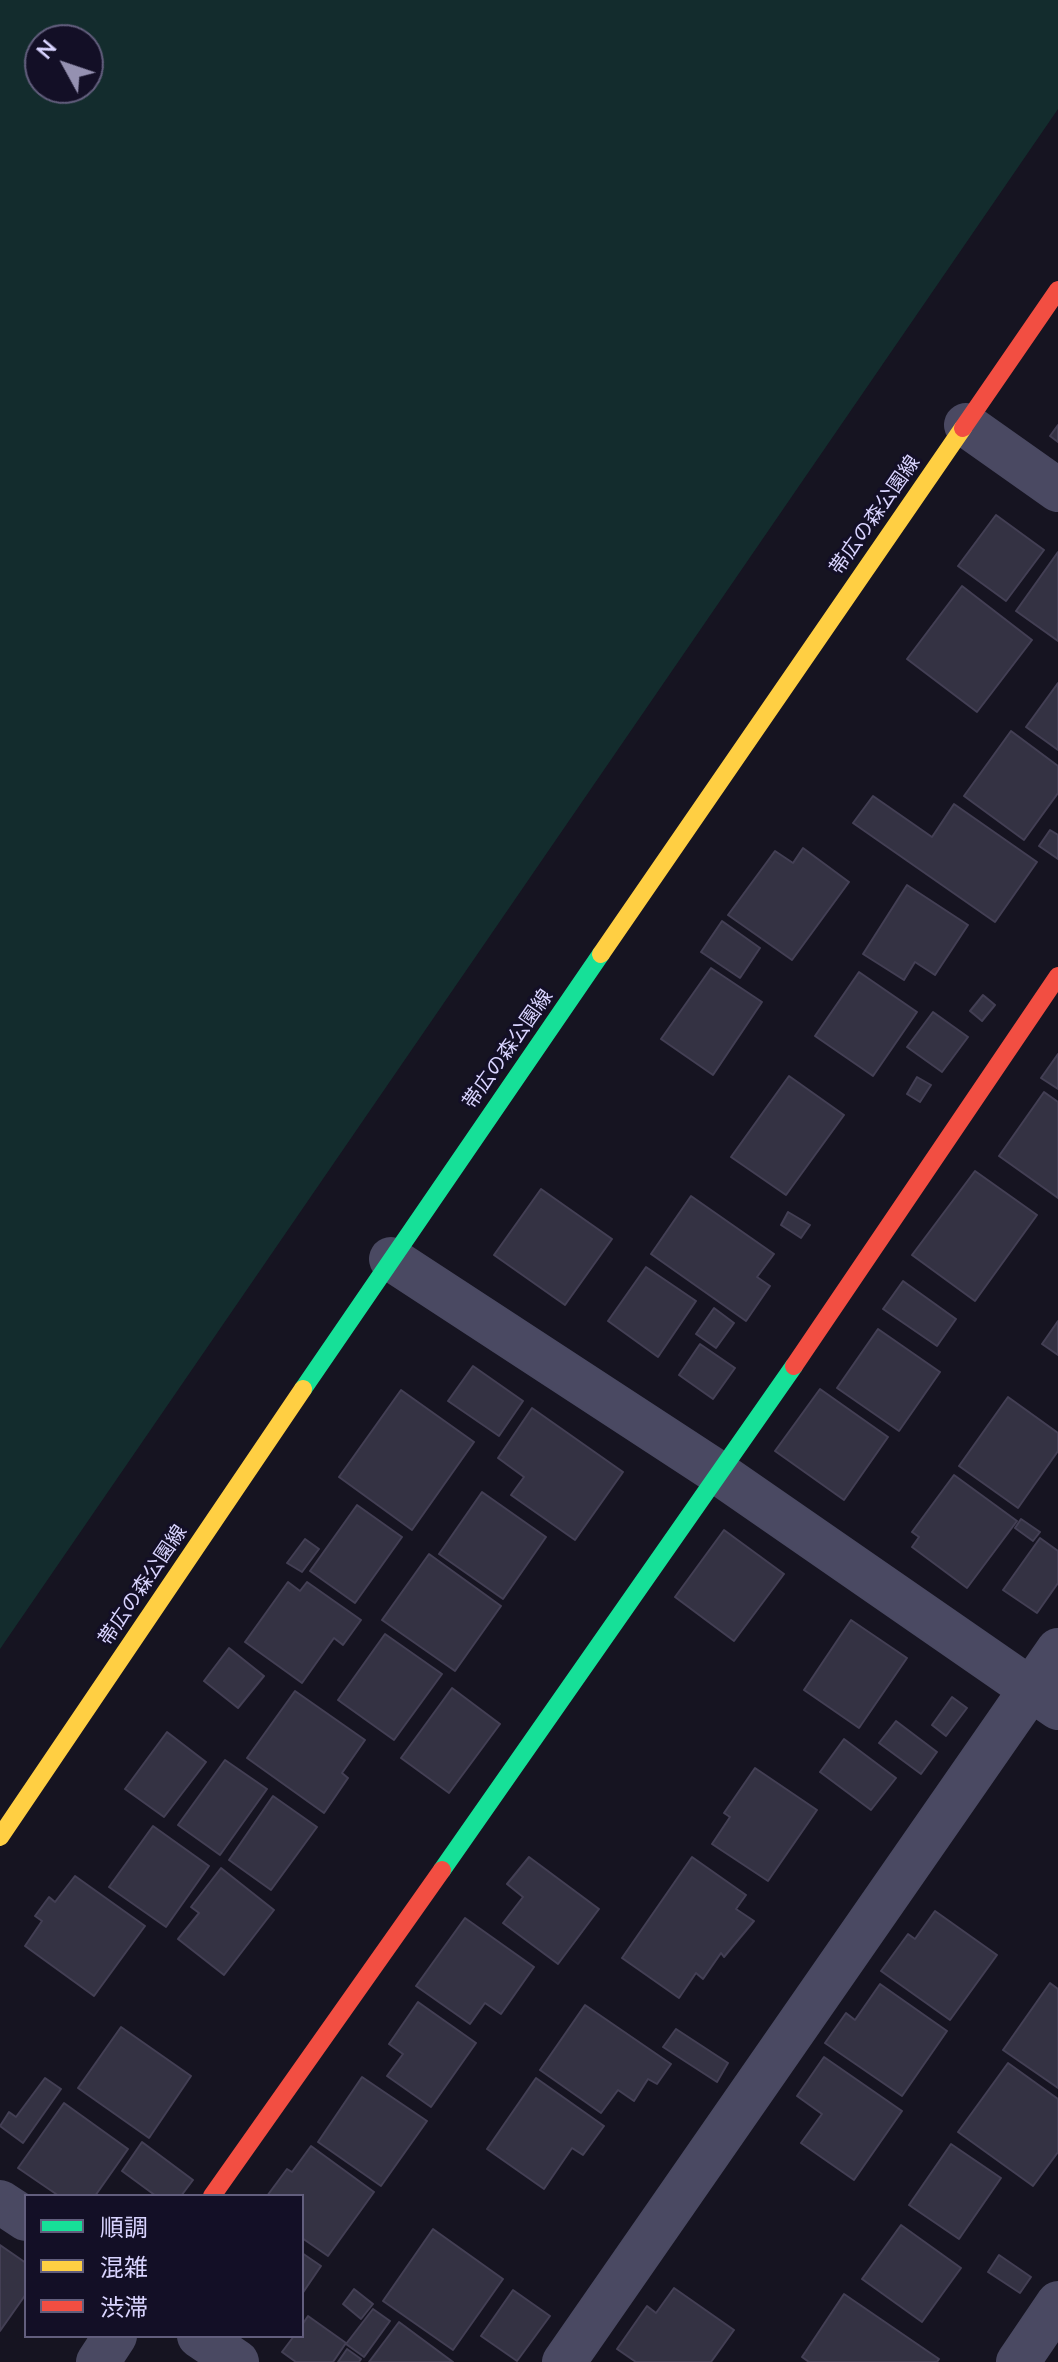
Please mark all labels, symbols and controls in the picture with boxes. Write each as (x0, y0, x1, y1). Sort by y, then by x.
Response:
north arrow (24, 24, 104, 104)
text: N (30, 34, 64, 66)
street label: 帯広の森公園線 (826, 452, 926, 580)
street label: 帯広の森公園線 (459, 986, 559, 1114)
street label: 帯広の森公園線 (95, 1521, 193, 1651)
legend (24, 2194, 304, 2338)
text: 順調 (100, 2212, 148, 2244)
text: 混雑 (100, 2252, 148, 2284)
text: 渋滞 (100, 2292, 148, 2324)

